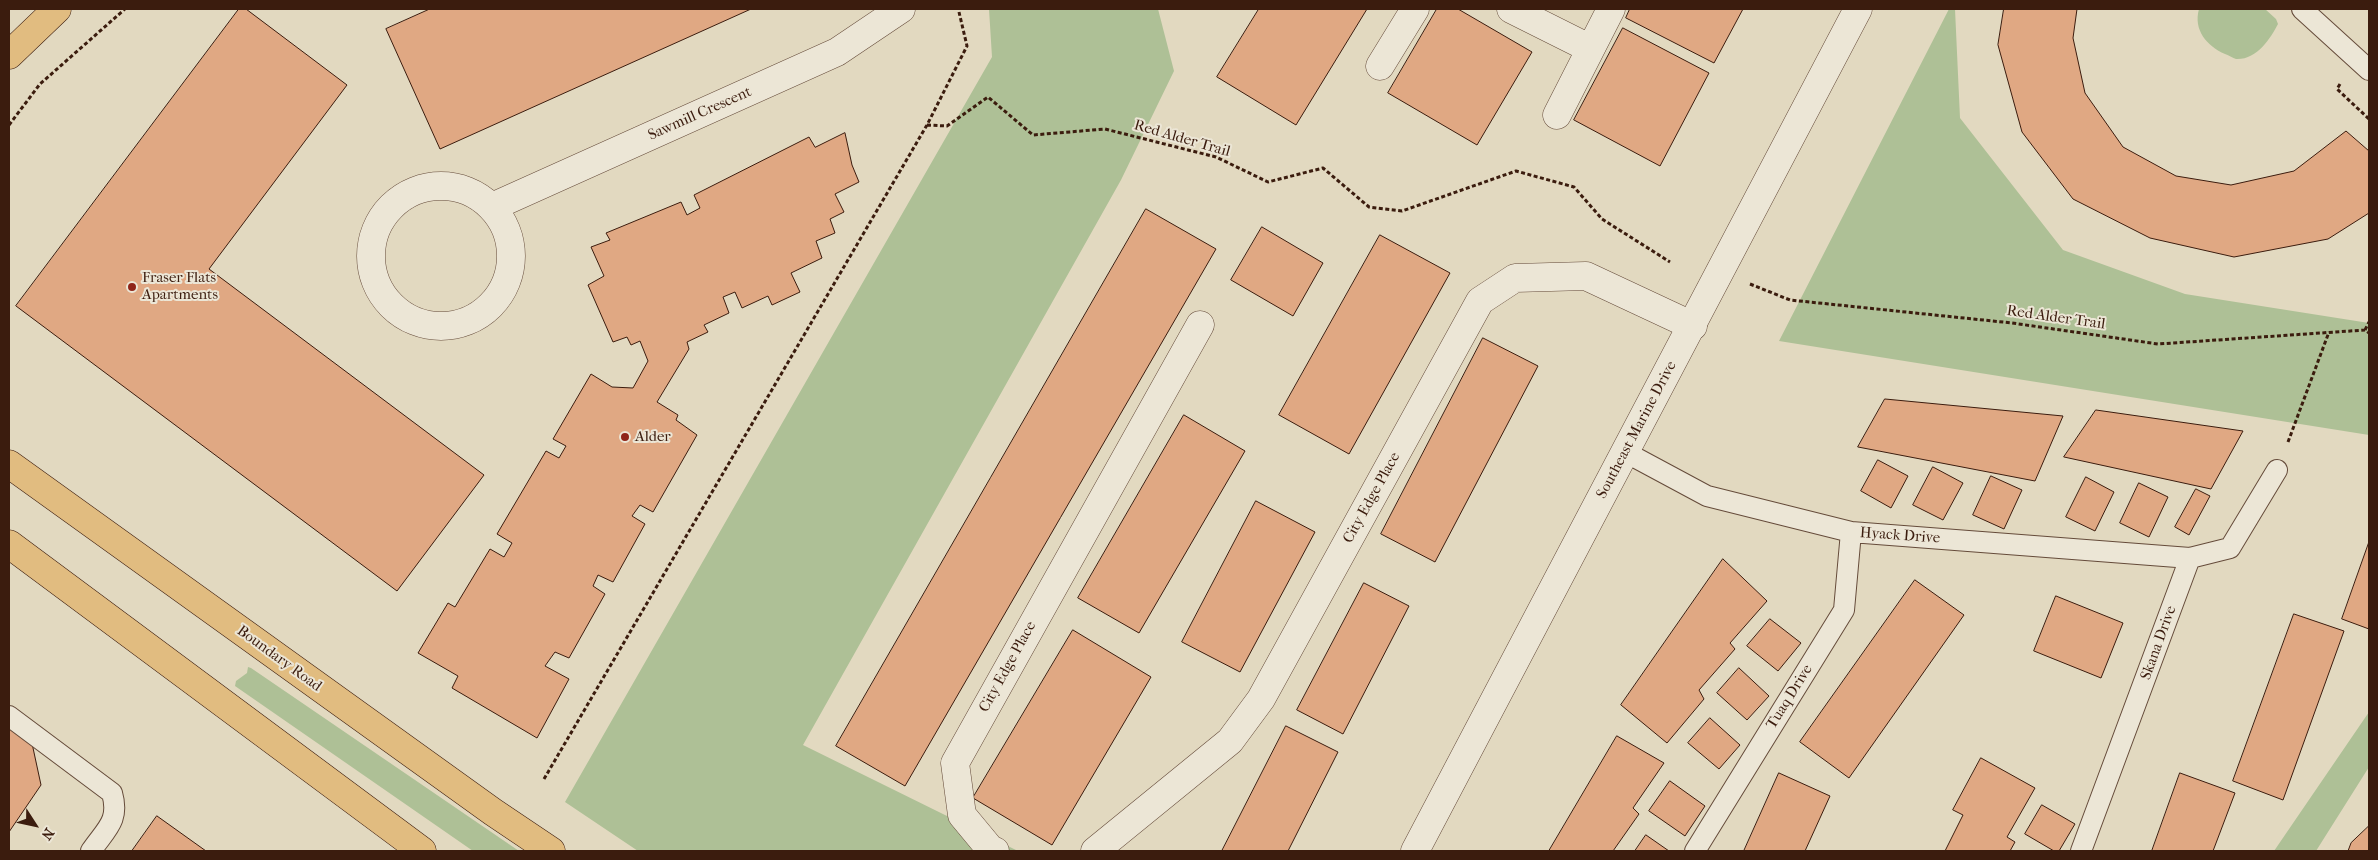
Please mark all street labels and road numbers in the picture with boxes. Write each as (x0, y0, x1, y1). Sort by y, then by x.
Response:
street label: Sawmill Crescent (646, 83, 754, 145)
street label: Red Alder Trail (1132, 117, 1232, 161)
street label: Red Alder Trail (2006, 302, 2106, 334)
street label: Southeast Marine Drive (1593, 358, 1681, 502)
street label: City Edge Place (1340, 449, 1404, 547)
street label: Hyack Drive (1859, 524, 1941, 548)
street label: Skana Drive (2137, 603, 2181, 683)
street label: City Edge Place (976, 618, 1040, 716)
street label: Boundary Road (233, 622, 325, 696)
street label: Tuaq Drive (1763, 661, 1817, 733)

